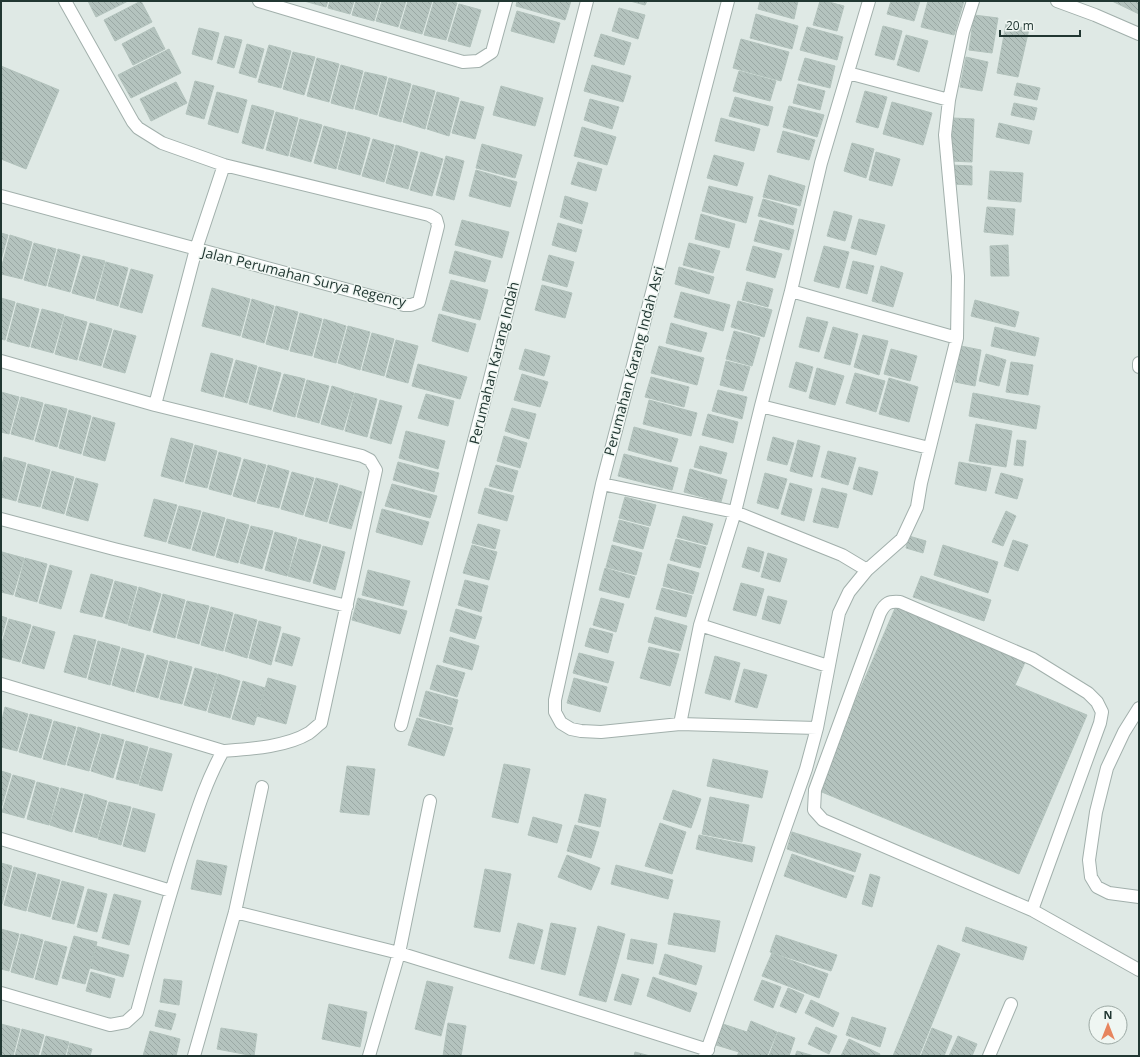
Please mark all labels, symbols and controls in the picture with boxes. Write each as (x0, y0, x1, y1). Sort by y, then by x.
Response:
scale bar (1000, 12, 1080, 38)
text: 20 m (1006, 17, 1034, 34)
street label: Jalan Perumahan Surya Regency (198, 241, 409, 311)
street label: Perumahan Karang Indah Asri (599, 264, 668, 458)
street label: Perumahan Karang Indah (464, 280, 523, 446)
north arrow (1088, 1005, 1128, 1045)
text: N (1104, 1007, 1112, 1022)

